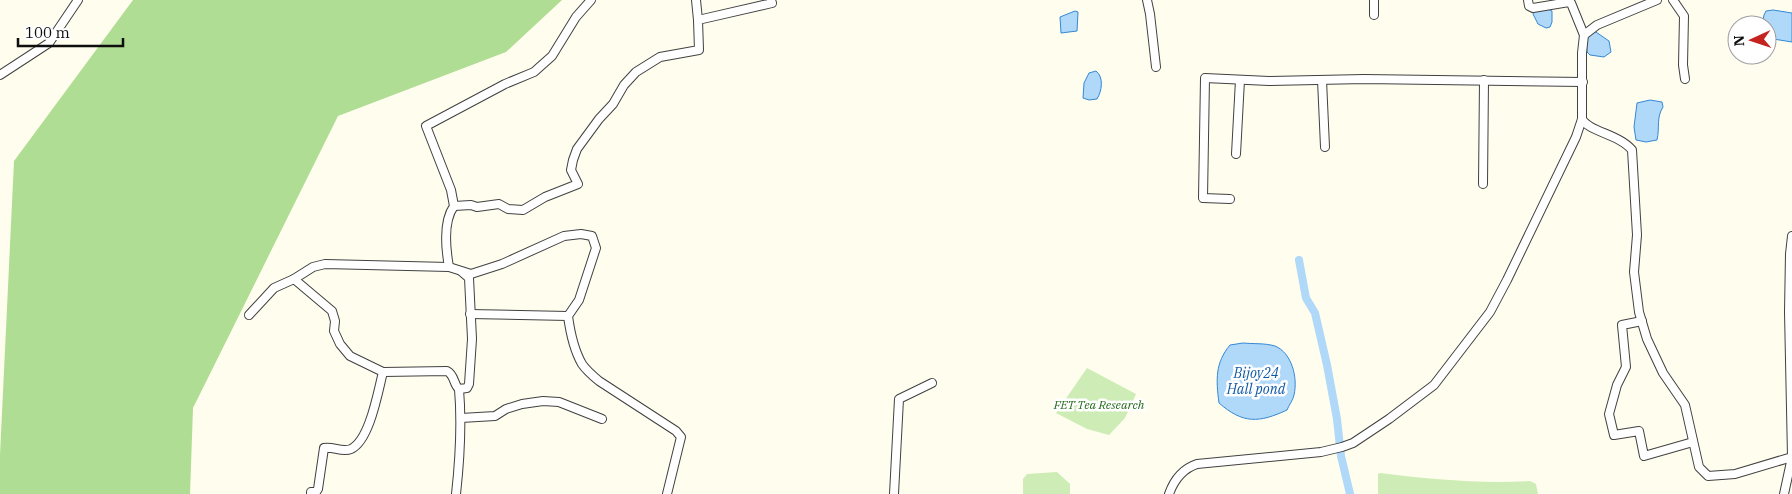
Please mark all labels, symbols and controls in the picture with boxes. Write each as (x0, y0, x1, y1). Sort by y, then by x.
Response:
scale bar (18, 15, 122, 47)
north arrow (1727, 15, 1777, 65)
text: 100 m (25, 23, 70, 42)
text: N (1730, 35, 1748, 47)
water label: Bijoy24 Hall pond (1226, 364, 1286, 398)
park label: FET Tea Research (1053, 397, 1145, 412)

